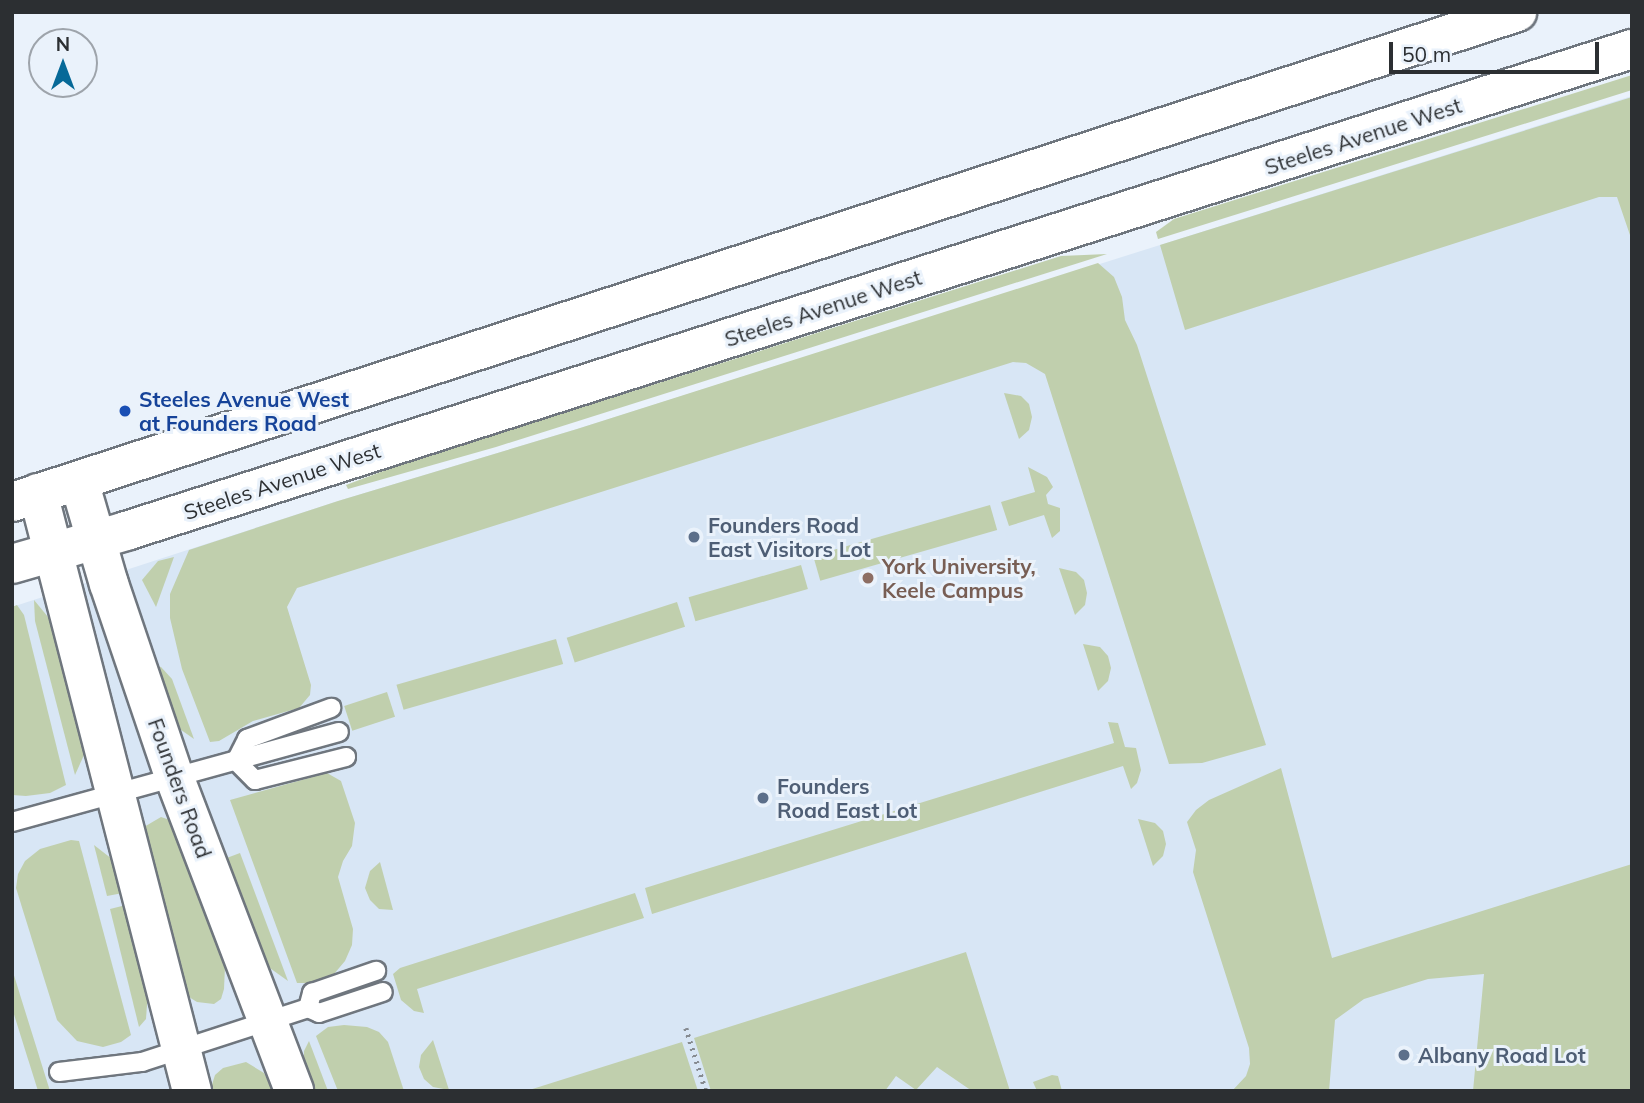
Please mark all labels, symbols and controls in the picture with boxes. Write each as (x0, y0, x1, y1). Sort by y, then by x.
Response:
north arrow (28, 28, 98, 98)
scale bar (1392, 28, 1602, 72)
text: N (56, 32, 70, 56)
text: 50 m (1402, 41, 1451, 67)
street label: Steeles Avenue West (1261, 92, 1465, 180)
street label: Steeles Avenue West (721, 264, 925, 352)
place label: Steeles Avenue West at Founders Road (139, 386, 349, 436)
marker: Steeles Avenue West at Founders Road (117, 403, 133, 419)
street label: Steeles Avenue West (180, 437, 384, 525)
place label: Founders Road East Visitors Lot (708, 512, 871, 562)
marker: Founders Road East Visitors Lot (686, 529, 702, 545)
place label: York University, Keele Campus (882, 553, 1036, 603)
marker: York University, Keele Campus (860, 570, 876, 586)
street label: Founders Road (143, 715, 217, 861)
place label: Founders Road East Lot (777, 773, 917, 823)
marker: Founders Road East Lot (755, 790, 771, 806)
place label: Albany Road Lot (1418, 1042, 1586, 1068)
marker: Albany Road Lot (1396, 1047, 1412, 1063)

